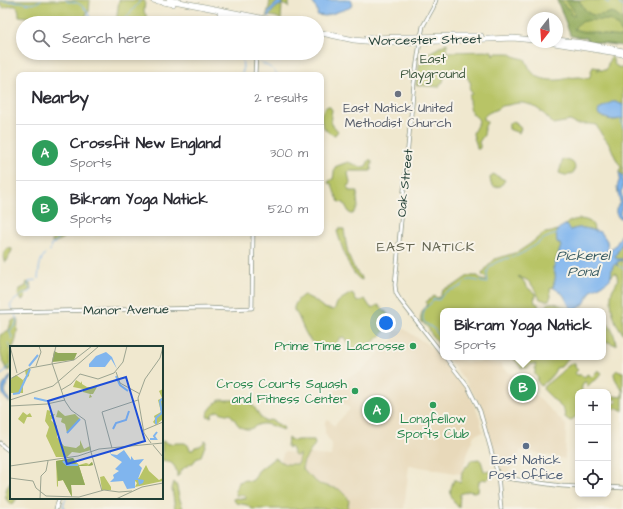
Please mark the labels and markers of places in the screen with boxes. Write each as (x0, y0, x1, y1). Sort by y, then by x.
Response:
marker: East Natick United Methodist Church (393, 89, 403, 99)
place label: East Natick United Methodist Church (343, 99, 453, 132)
place label: Prime Time Lacrosse (274, 337, 405, 355)
marker: Prime Time Lacrosse (408, 341, 418, 351)
pin: B (510, 373, 536, 403)
place label: Cross Courts Squash and Fitness Center (217, 375, 348, 408)
marker: Cross Courts Squash and Fitness Center (350, 386, 360, 396)
pin: A (364, 395, 390, 425)
marker: Longfellow Sports Club (428, 400, 438, 410)
place label: Longfellow Sports Club (397, 410, 470, 443)
marker: East Natick Post Office (521, 441, 531, 451)
place label: East Natick Post Office (489, 451, 563, 484)

